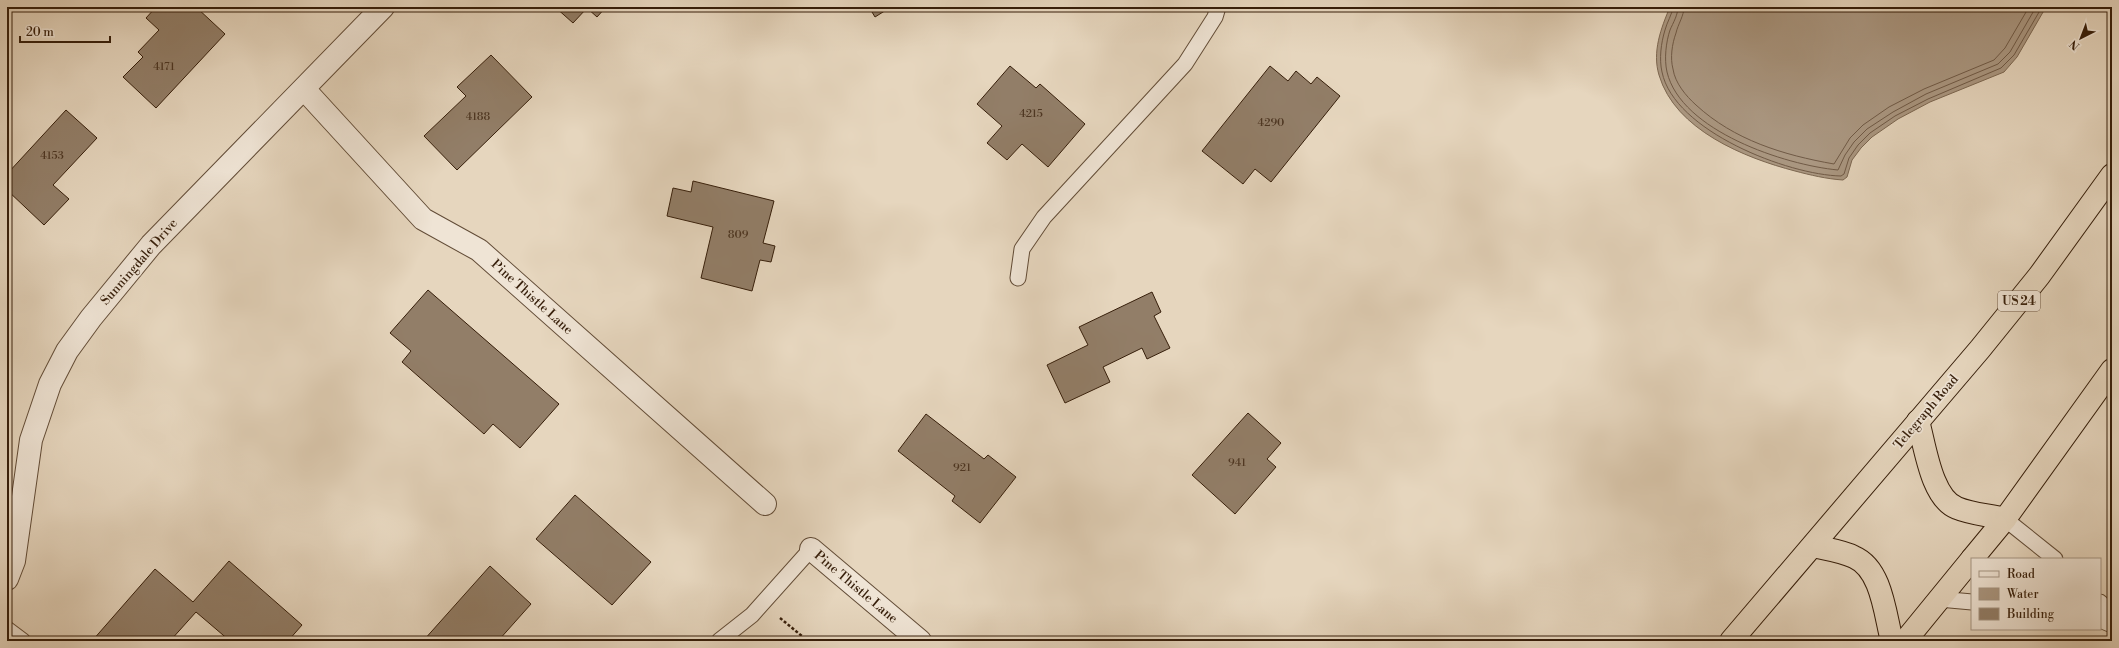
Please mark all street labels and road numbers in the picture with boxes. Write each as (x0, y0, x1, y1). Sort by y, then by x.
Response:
street label: Sunningdale Drive (97, 215, 181, 308)
street label: Pine Thistle Lane (488, 256, 576, 338)
road number: US 24 (1998, 291, 2040, 311)
street label: Telegraph Road (1890, 371, 1962, 452)
street label: Pine Thistle Lane (811, 547, 901, 627)

